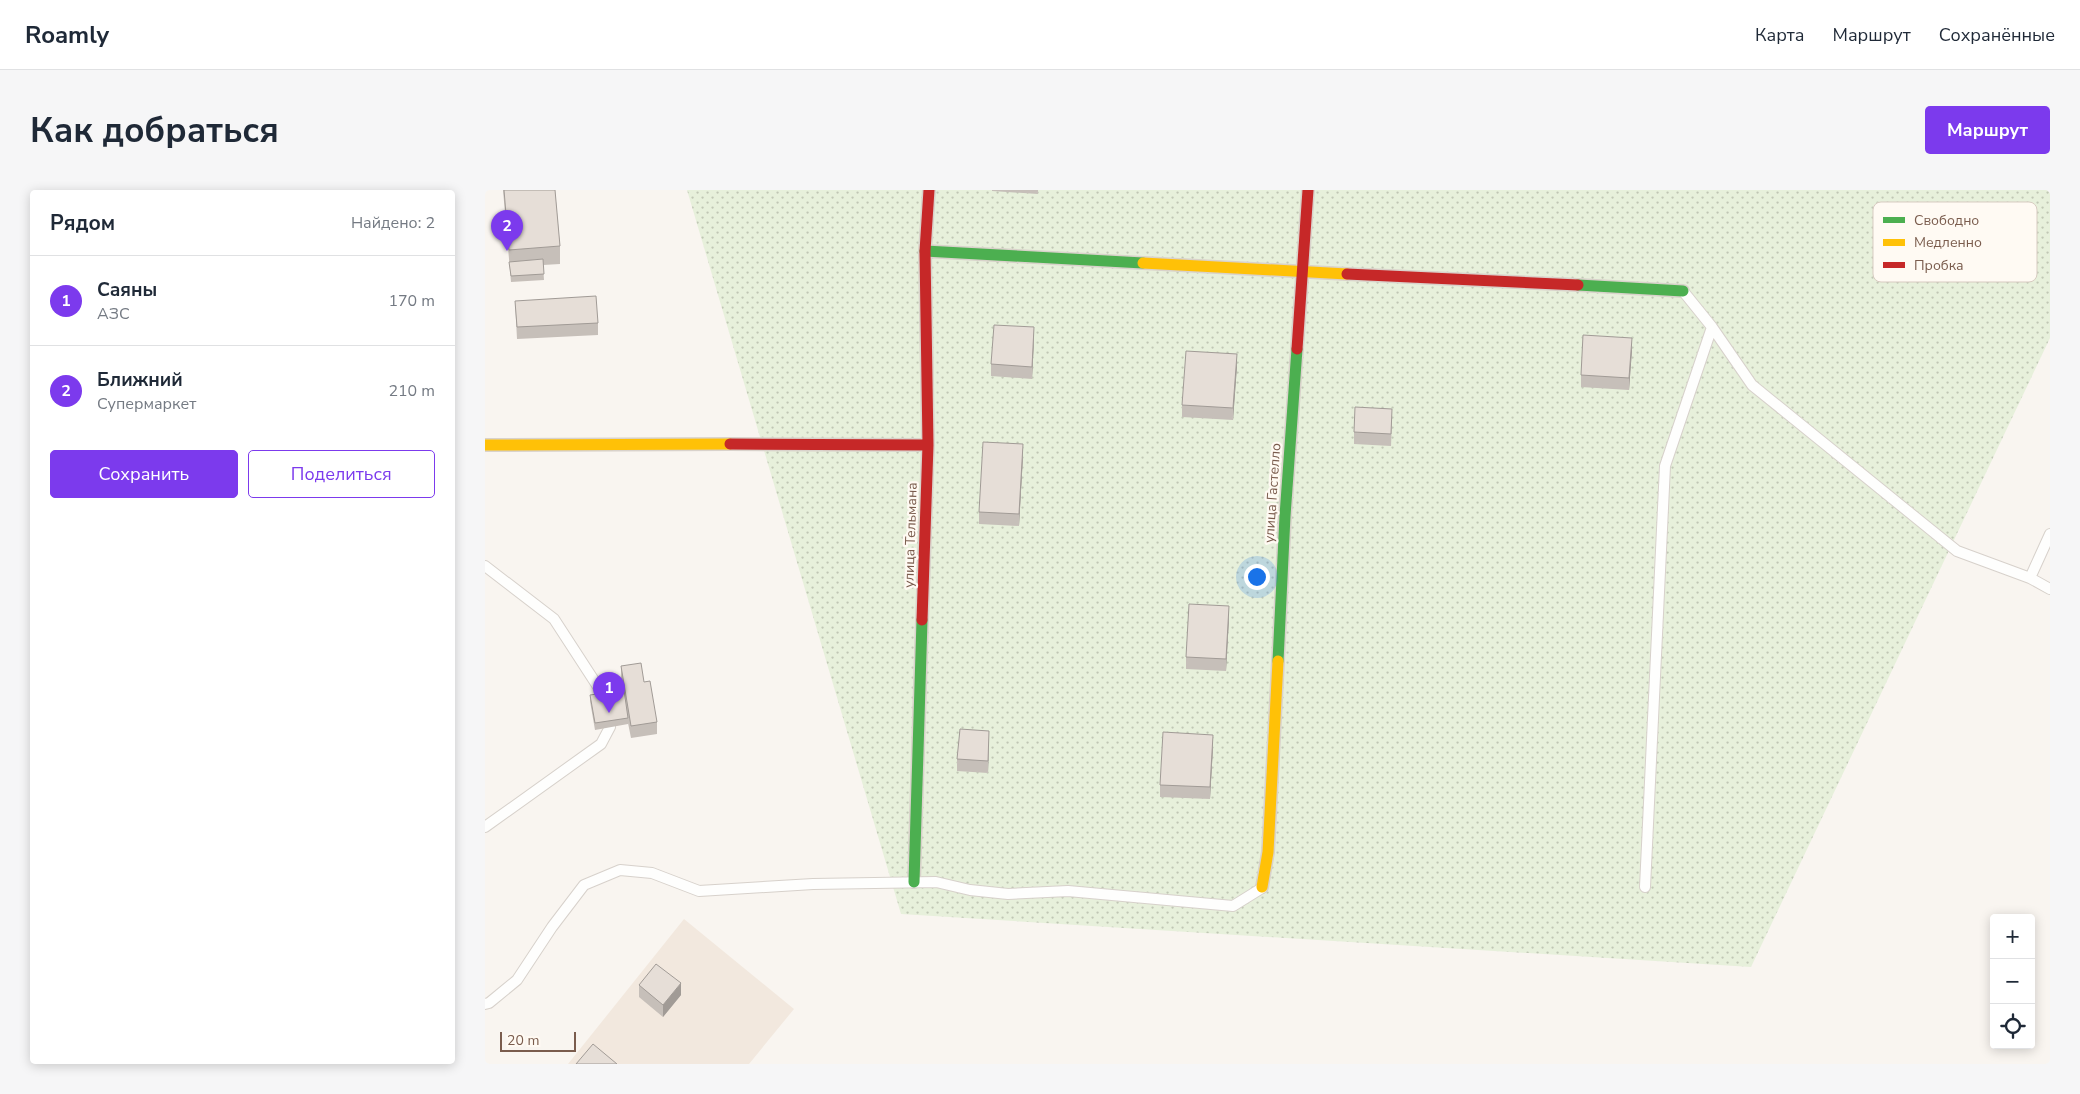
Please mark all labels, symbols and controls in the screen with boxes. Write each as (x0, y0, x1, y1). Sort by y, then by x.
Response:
text: Roamly (25, 19, 109, 51)
text: Карта (1755, 23, 1805, 47)
text: Маршрут (1833, 23, 1911, 47)
text: Сохранённые (1939, 23, 2055, 47)
button: Маршрут (1925, 106, 2050, 154)
text: Как добраться (30, 107, 279, 154)
legend (1873, 202, 2037, 282)
text: Рядом (50, 209, 115, 237)
pin: 2 (491, 210, 523, 251)
text: Свободно (1914, 211, 1979, 230)
text: Найдено: 2 (351, 212, 435, 234)
text: Медленно (1914, 233, 1982, 252)
text: Пробка (1914, 256, 1964, 275)
text: Саяны (97, 277, 157, 303)
text: 1 (61, 290, 71, 312)
text: 170 m (388, 290, 435, 312)
text: АЗС (97, 303, 130, 325)
text: Ближний (97, 367, 183, 393)
text: 2 (61, 380, 71, 402)
text: 210 m (388, 380, 435, 402)
text: Супермаркет (97, 393, 196, 415)
street label: улица Гастелло (1260, 442, 1285, 544)
button: Сохранить (50, 450, 238, 498)
button: Поделиться (248, 450, 435, 498)
street label: улица Тельмана (899, 482, 922, 588)
your location (1244, 564, 1270, 590)
pin: 1 (593, 672, 625, 713)
map controls (1990, 914, 2035, 1049)
button: + (1990, 914, 2035, 959)
button: − (1990, 959, 2035, 1004)
button: locate (1990, 1004, 2035, 1049)
scale bar (500, 1029, 576, 1052)
text: 20 m (507, 1031, 539, 1050)

